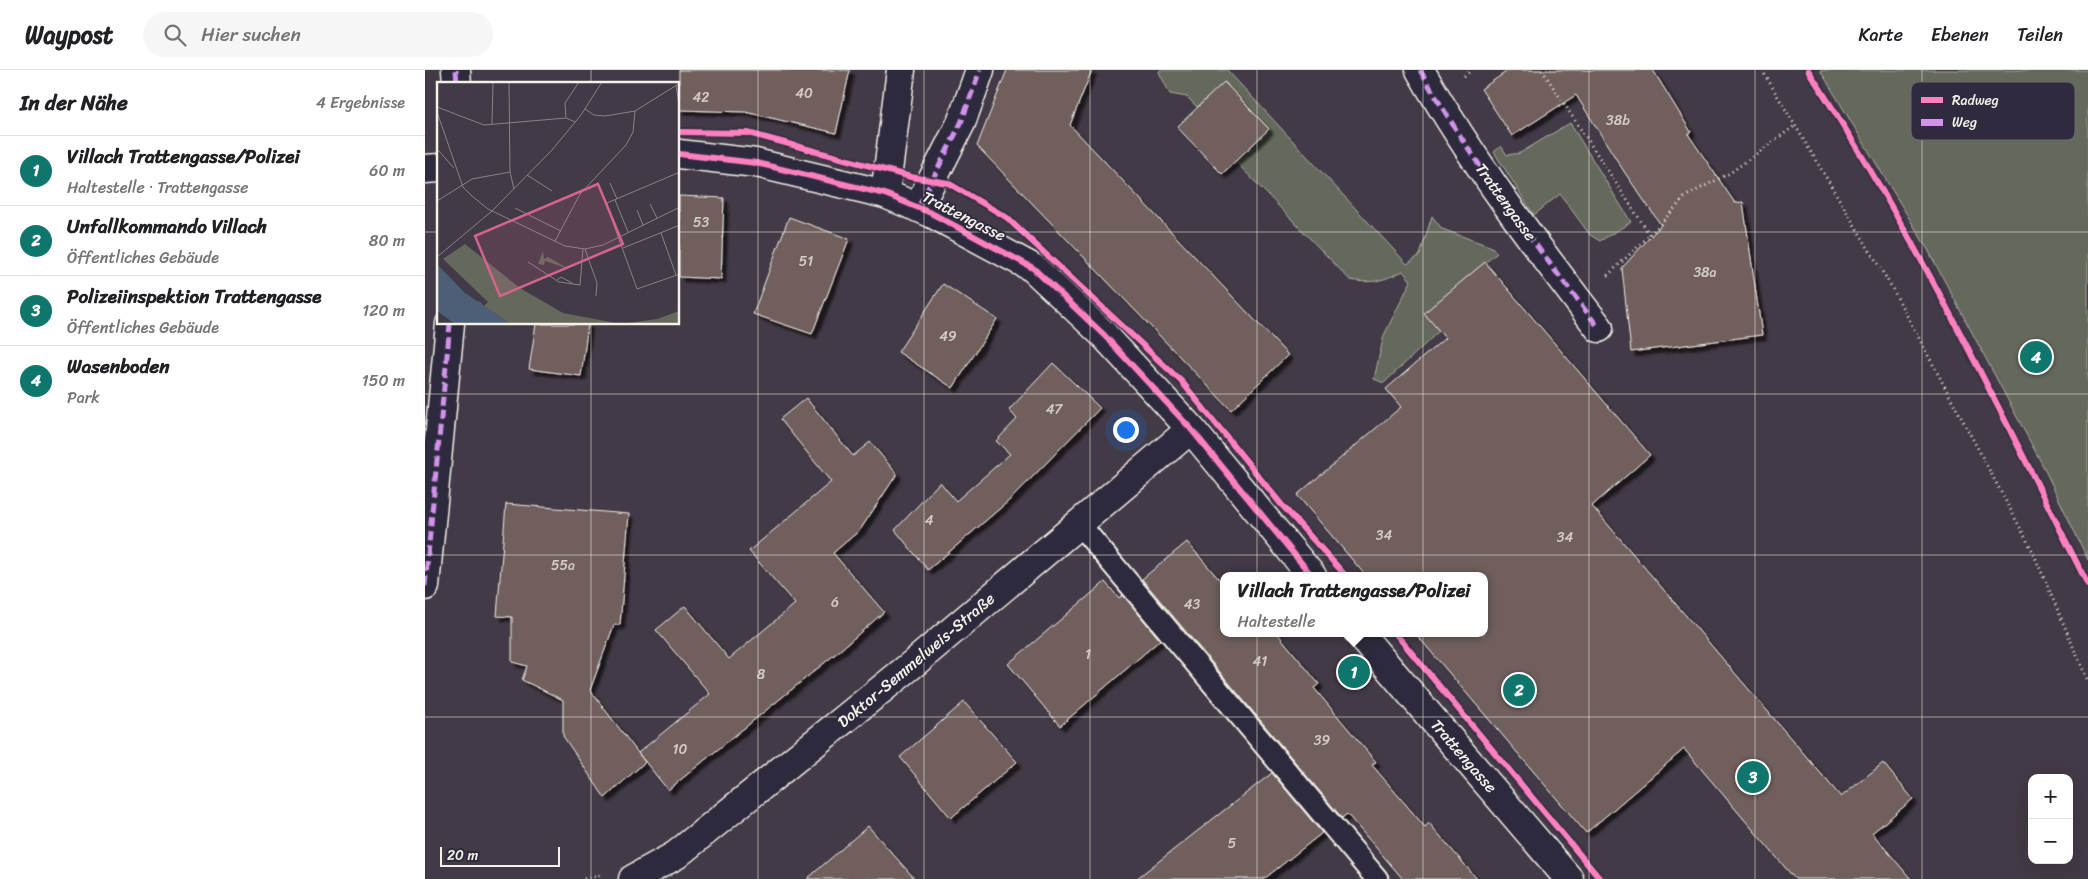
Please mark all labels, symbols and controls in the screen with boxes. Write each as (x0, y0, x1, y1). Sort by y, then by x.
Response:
search box (143, 12, 493, 57)
text: Waypost (25, 14, 113, 56)
text: Hier suchen (201, 18, 301, 51)
text: Karte (1859, 19, 1903, 51)
text: Ebenen (1931, 19, 1989, 51)
text: Teilen (2017, 19, 2063, 51)
icon: search (161, 21, 189, 49)
house number: 40 (795, 81, 813, 106)
inset map (437, 82, 680, 325)
legend (1911, 82, 2075, 140)
text: In der Nähe (20, 84, 128, 122)
house number: 42 (693, 85, 709, 110)
text: 4 Ergebnisse (316, 88, 405, 117)
text: Radweg (1952, 88, 1999, 113)
house number: 38b (1606, 108, 1630, 133)
text: Weg (1952, 110, 1977, 135)
text: Villach Trattengasse/Polizei (67, 140, 300, 173)
text: 1 (33, 156, 39, 185)
text: 60 m (369, 156, 405, 185)
street label: Trattengasse (1467, 157, 1545, 247)
text: Haltestelle · Trattengasse (67, 173, 249, 202)
street label: Trattengasse (917, 182, 1011, 250)
text: Unfallkommando Villach (67, 210, 267, 243)
house number: 53 (693, 210, 709, 235)
text: 2 (31, 226, 41, 255)
text: 80 m (369, 226, 405, 255)
text: Öffentliches Gebäude (67, 243, 219, 272)
house number: 51 (799, 249, 813, 274)
house number: 38a (1693, 260, 1717, 285)
text: Polizeiinspektion Trattengasse (67, 280, 322, 313)
text: 3 (32, 296, 40, 325)
text: 120 m (362, 296, 405, 325)
text: Öffentliches Gebäude (67, 313, 219, 342)
house number: 49 (939, 324, 957, 349)
pin: 4 (2020, 338, 2052, 376)
text: Wasenboden (67, 350, 170, 383)
text: 4 (31, 366, 41, 395)
text: 150 m (362, 366, 405, 395)
text: Park (67, 383, 100, 412)
house number: 47 (1046, 397, 1063, 422)
your location (1113, 417, 1139, 443)
house number: 4 (925, 508, 934, 533)
house number: 34 (1376, 523, 1392, 548)
house number: 34 (1557, 525, 1573, 550)
house number: 55a (551, 553, 575, 578)
popup (1220, 572, 1488, 637)
text: Villach Trattengasse/Polizei (1238, 574, 1470, 607)
street label: Doktor-Semmelweis-Straße (830, 585, 1002, 735)
house number: 6 (831, 590, 839, 615)
house number: 43 (1184, 592, 1201, 617)
text: Haltestelle (1238, 607, 1315, 636)
house number: 1 (1085, 642, 1091, 667)
house number: 41 (1253, 649, 1267, 674)
pin: 1 (1338, 653, 1370, 691)
house number: 8 (757, 662, 766, 687)
pin: 2 (1503, 671, 1535, 709)
street label: Trattengasse (1423, 712, 1505, 800)
house number: 39 (1314, 728, 1331, 753)
house number: 10 (673, 737, 688, 762)
pin: 3 (1737, 758, 1769, 796)
map controls (2028, 774, 2073, 864)
button: + (2028, 774, 2073, 819)
button: − (2028, 819, 2073, 864)
house number: 5 (1228, 831, 1237, 856)
text: 20 m (447, 843, 478, 868)
scale bar (440, 844, 560, 867)

